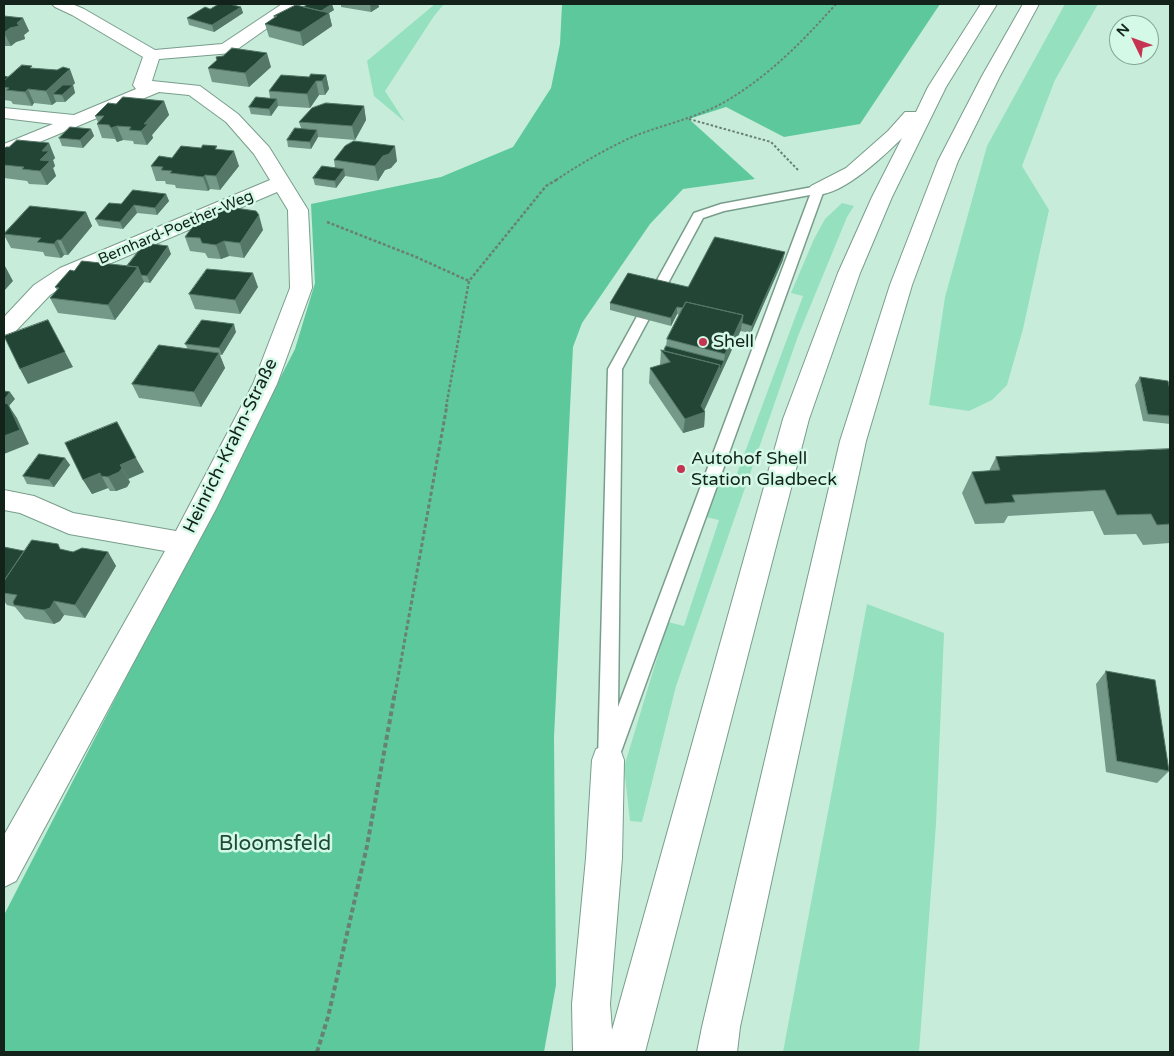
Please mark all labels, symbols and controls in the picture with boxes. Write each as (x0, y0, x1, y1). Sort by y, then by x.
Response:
north arrow (1109, 15, 1159, 65)
text: N (1113, 20, 1133, 40)
street label: Bernhard-Poether-Weg (96, 187, 256, 269)
place label: Shell (713, 331, 754, 353)
marker: Shell (697, 336, 709, 348)
street label: Heinrich-Krahn-Straße (179, 355, 283, 537)
place label: Autohof Shell Station Gladbeck (691, 448, 837, 490)
marker: Autohof Shell Station Gladbeck (675, 463, 687, 475)
park label: Bloomsfeld (219, 831, 331, 857)

